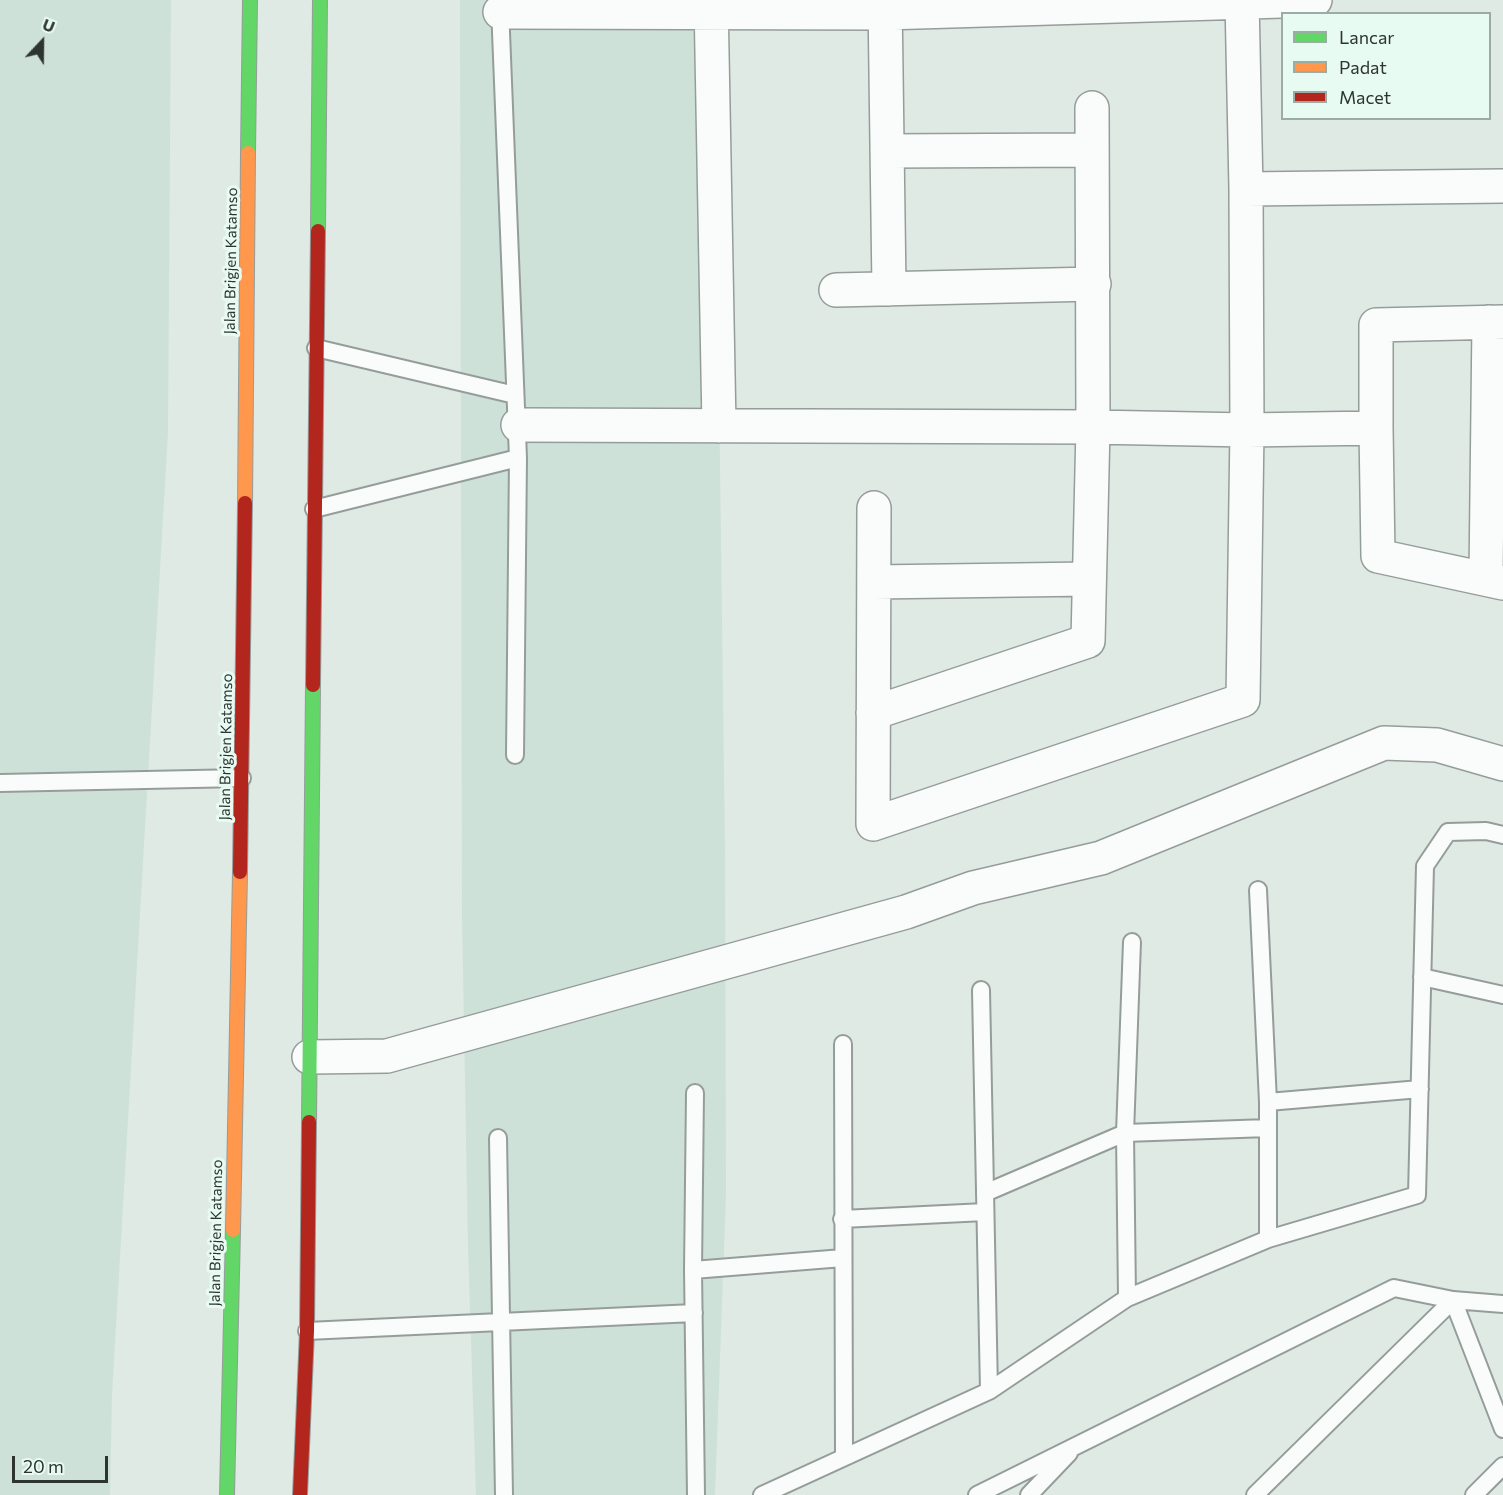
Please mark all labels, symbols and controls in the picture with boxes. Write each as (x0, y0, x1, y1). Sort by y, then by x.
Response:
north arrow (12, 12, 72, 72)
legend (1281, 12, 1491, 120)
text: U (40, 14, 58, 36)
text: Lancar (1339, 26, 1395, 48)
text: Padat (1339, 56, 1387, 78)
text: Macet (1339, 86, 1391, 108)
street label: Jalan Brigjen Katamso (221, 187, 241, 335)
street label: Jalan Brigjen Katamso (216, 673, 236, 821)
street label: Jalan Brigjen Katamso (206, 1159, 226, 1307)
scale bar (15, 1444, 111, 1482)
text: 20 m (23, 1455, 64, 1477)

